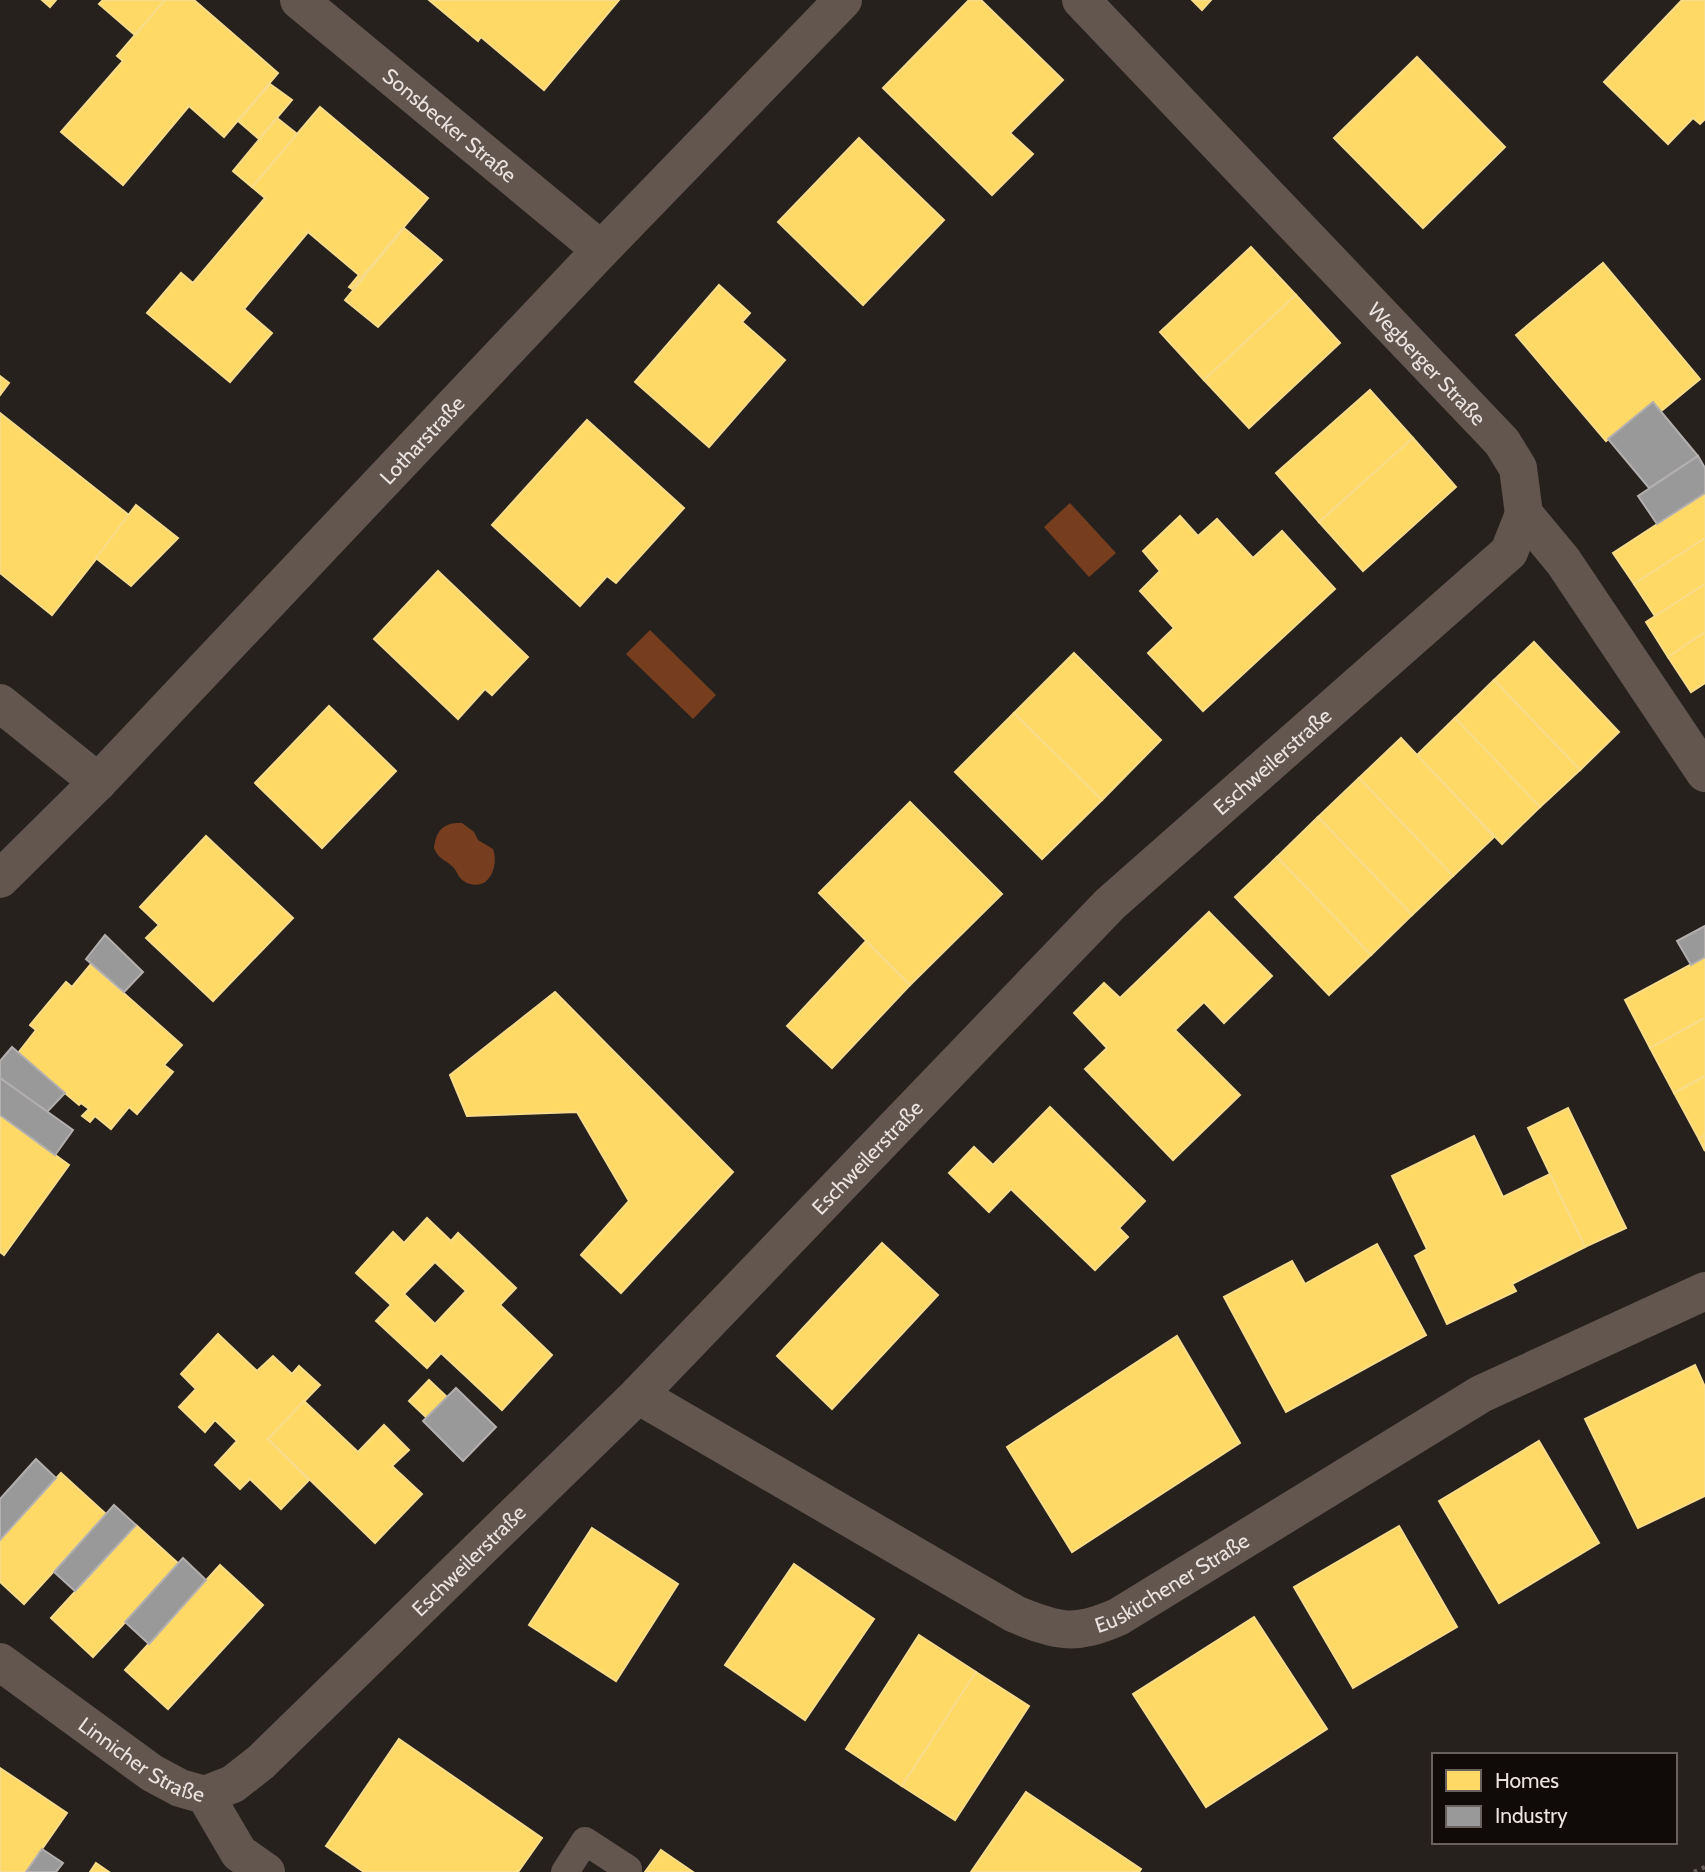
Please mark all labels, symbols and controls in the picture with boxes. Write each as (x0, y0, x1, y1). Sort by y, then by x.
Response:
street label: Sonsbecker Straße (378, 63, 522, 188)
street label: Wegberger Straße (1363, 297, 1492, 430)
street label: Lotharstraße (374, 390, 469, 489)
street label: Eschweilerstraße (1208, 702, 1336, 820)
street label: Eschweilerstraße (806, 1095, 928, 1219)
street label: Eschweilerstraße (406, 1499, 530, 1621)
street label: Euskirchener Straße (1091, 1527, 1254, 1637)
street label: Linnicher Straße (74, 1711, 208, 1807)
legend (1432, 1753, 1677, 1844)
text: Homes (1495, 1768, 1559, 1793)
text: Industry (1495, 1803, 1568, 1828)

